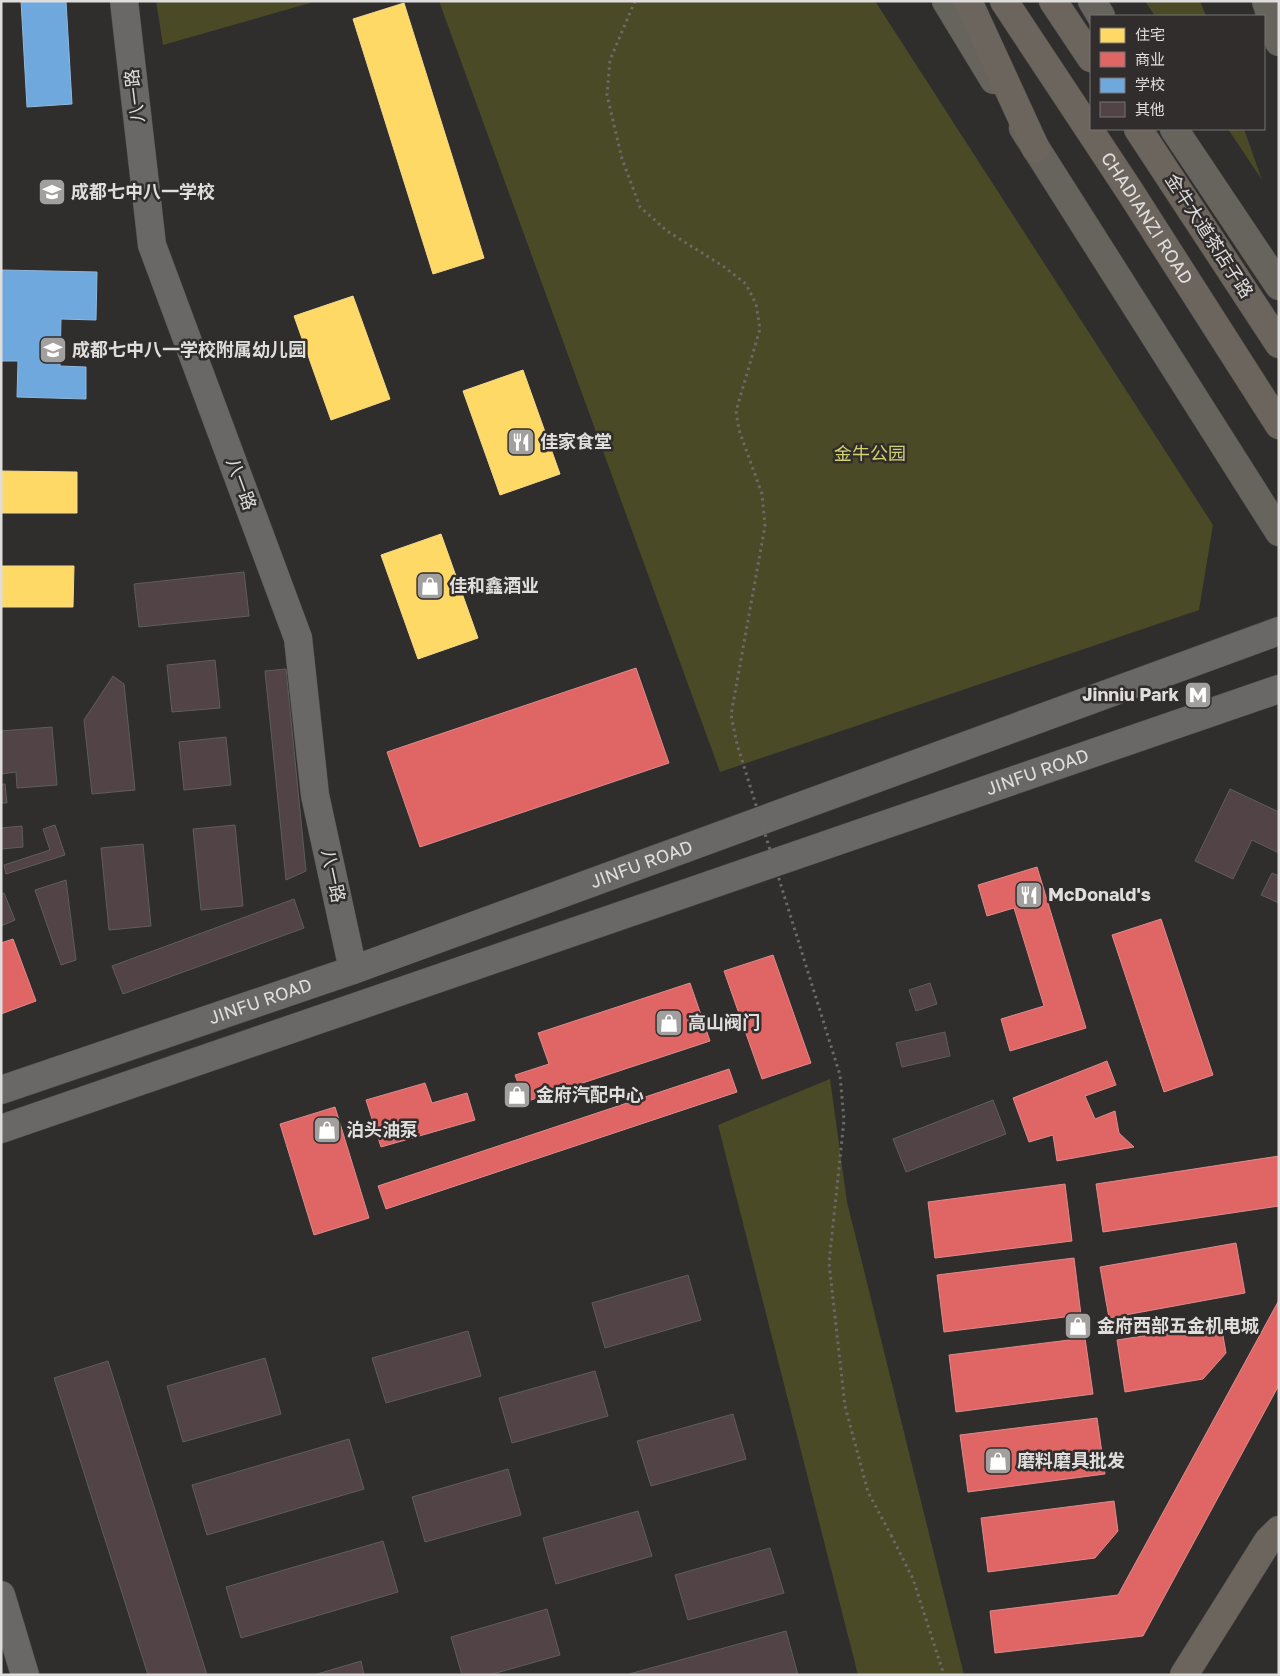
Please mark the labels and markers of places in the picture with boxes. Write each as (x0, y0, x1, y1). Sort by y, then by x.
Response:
school or university icon: 成都七中八一学校 (37, 177, 67, 207)
place label: 成都七中八一学校 (71, 180, 215, 202)
school or university icon: 成都七中八一学校附属幼儿园 (38, 335, 68, 365)
place label: 成都七中八一学校附属幼儿园 (72, 338, 306, 360)
restaurant icon: 佳家食堂 (506, 427, 536, 457)
place label: 佳家食堂 (540, 430, 612, 452)
shop icon: 佳和鑫酒业 (415, 571, 445, 601)
place label: 佳和鑫酒业 (449, 574, 539, 596)
metro station icon: Jinniu Park (1183, 680, 1213, 710)
place label: Jinniu Park (1082, 683, 1180, 705)
restaurant icon: McDonald's (1014, 880, 1044, 910)
place label: McDonald's (1048, 883, 1151, 905)
shop icon: 高山阀门 (654, 1008, 684, 1038)
place label: 高山阀门 (688, 1011, 760, 1033)
shop icon: 金府汽配中心 (502, 1080, 532, 1110)
place label: 金府汽配中心 (536, 1083, 644, 1105)
shop icon: 泊头油泵 (312, 1115, 342, 1145)
place label: 泊头油泵 (346, 1118, 418, 1140)
shop icon: 金府西部五金机电城 (1063, 1311, 1093, 1341)
place label: 金府西部五金机电城 (1097, 1314, 1259, 1336)
shop icon: 磨料磨具批发 (983, 1446, 1013, 1476)
place label: 磨料磨具批发 (1017, 1449, 1125, 1471)

